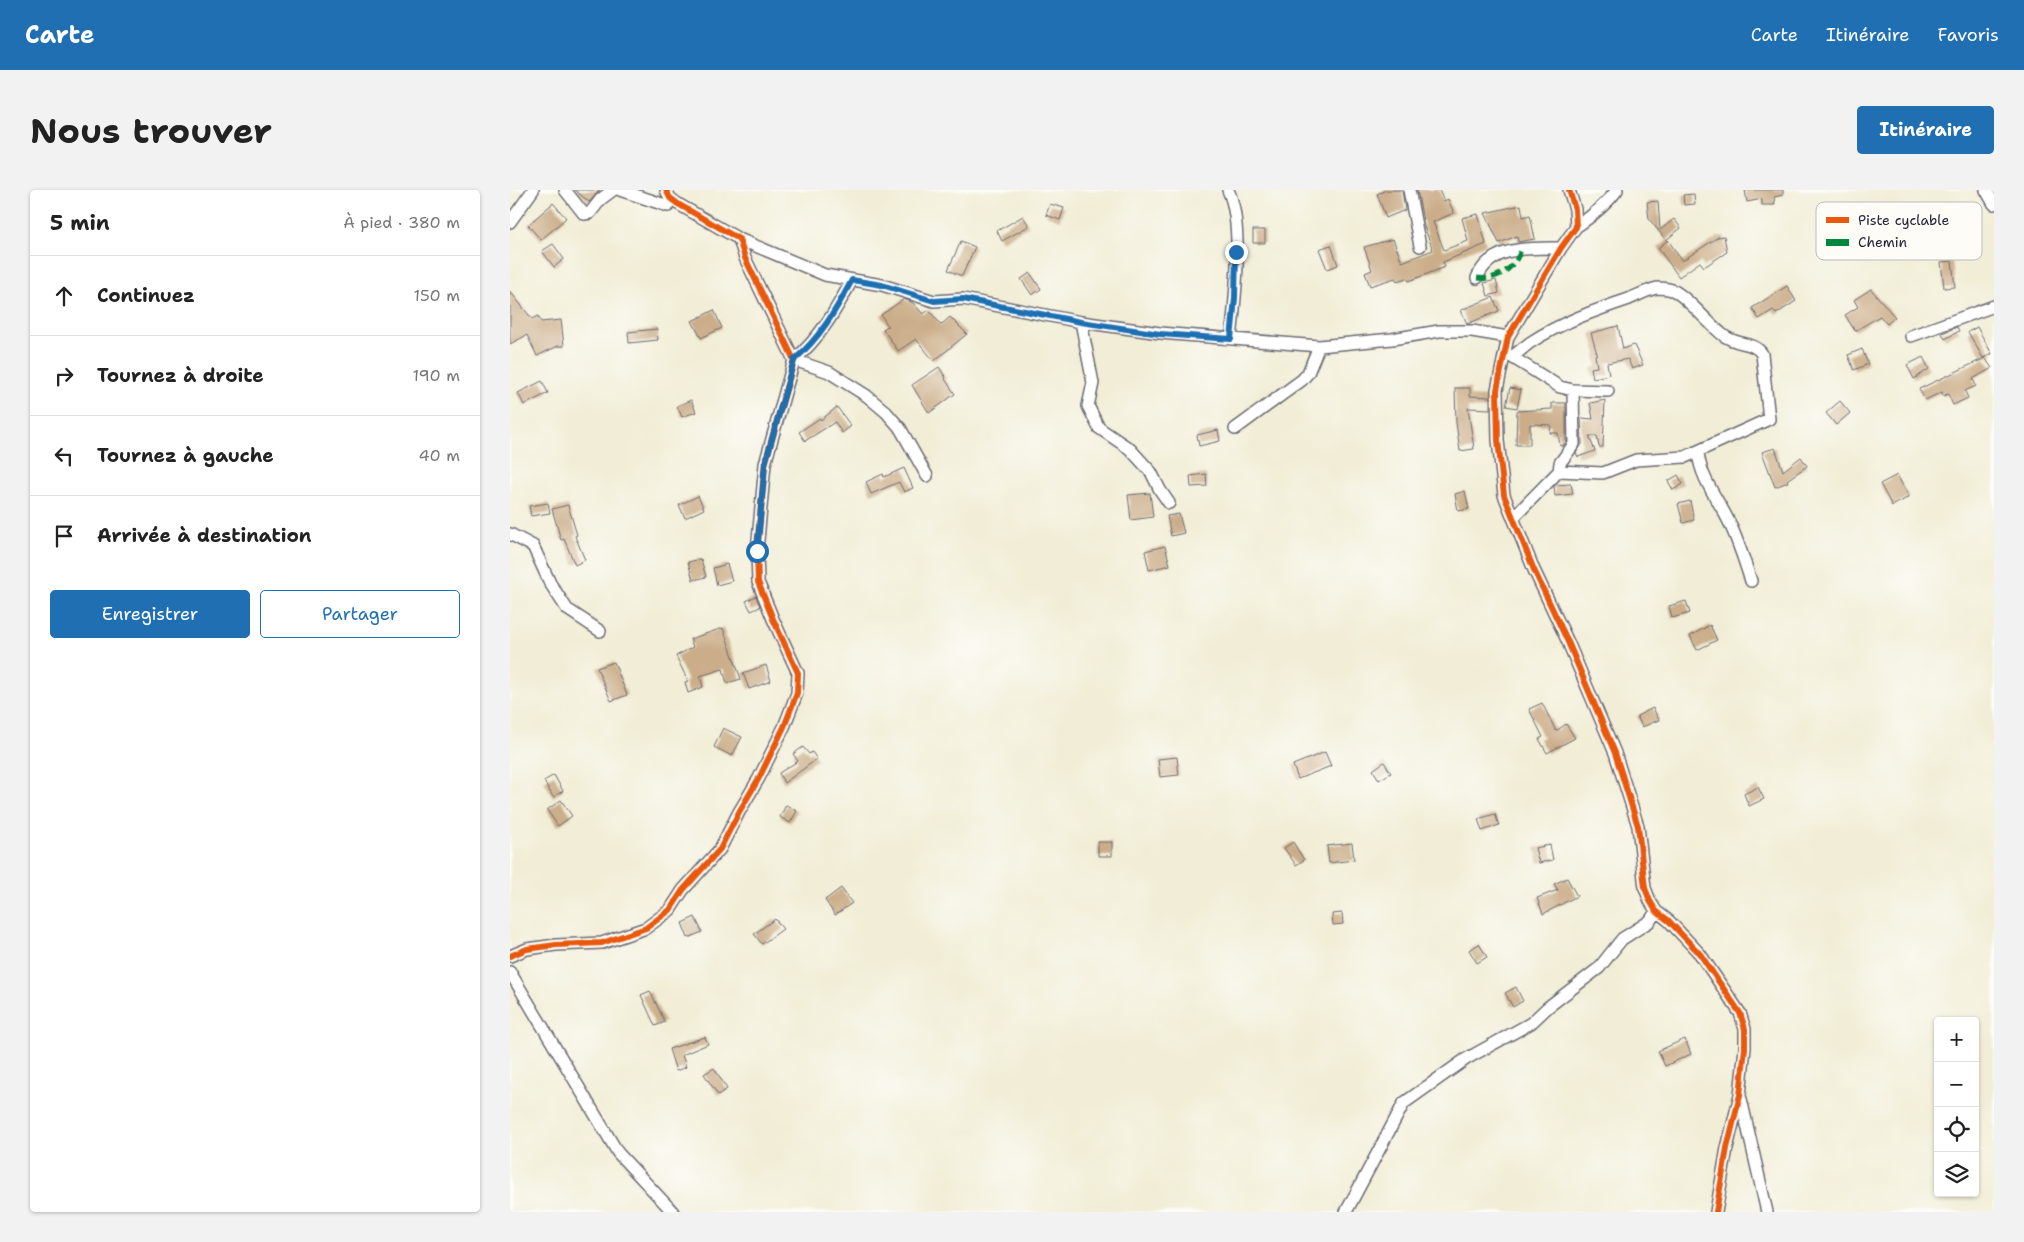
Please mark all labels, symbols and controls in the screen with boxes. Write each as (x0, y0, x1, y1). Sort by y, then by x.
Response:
text: Carte (25, 19, 94, 51)
text: Carte (1751, 23, 1798, 47)
text: Itinéraire (1826, 23, 1910, 47)
text: Favoris (1938, 23, 1999, 47)
button: Itinéraire (1857, 106, 1994, 154)
text: Nous trouver (30, 107, 272, 154)
legend (1816, 202, 1982, 260)
text: 5 min (50, 209, 110, 237)
text: Piste cyclable (1858, 211, 1949, 229)
text: À pied · 380 m (343, 212, 460, 233)
text: Chemin (1858, 233, 1907, 251)
route end (1225, 241, 1248, 264)
icon: ahead (50, 282, 78, 310)
text: Continuez (97, 283, 195, 308)
text: 150 m (413, 285, 460, 306)
icon: right (50, 362, 78, 390)
text: Tournez à droite (97, 363, 264, 388)
text: 190 m (413, 365, 460, 386)
icon: left (50, 442, 78, 470)
text: Tournez à gauche (97, 443, 274, 468)
text: 40 m (418, 445, 460, 466)
icon: arrive (50, 522, 78, 550)
text: Arrivée à destination (97, 523, 311, 548)
route start (746, 540, 769, 563)
button: Enregistrer (50, 590, 250, 638)
button: Partager (260, 590, 460, 638)
map controls (1934, 1017, 1979, 1197)
button: + (1934, 1017, 1979, 1062)
button: − (1934, 1062, 1979, 1107)
button: locate (1934, 1107, 1979, 1152)
button: layers (1934, 1152, 1979, 1197)

